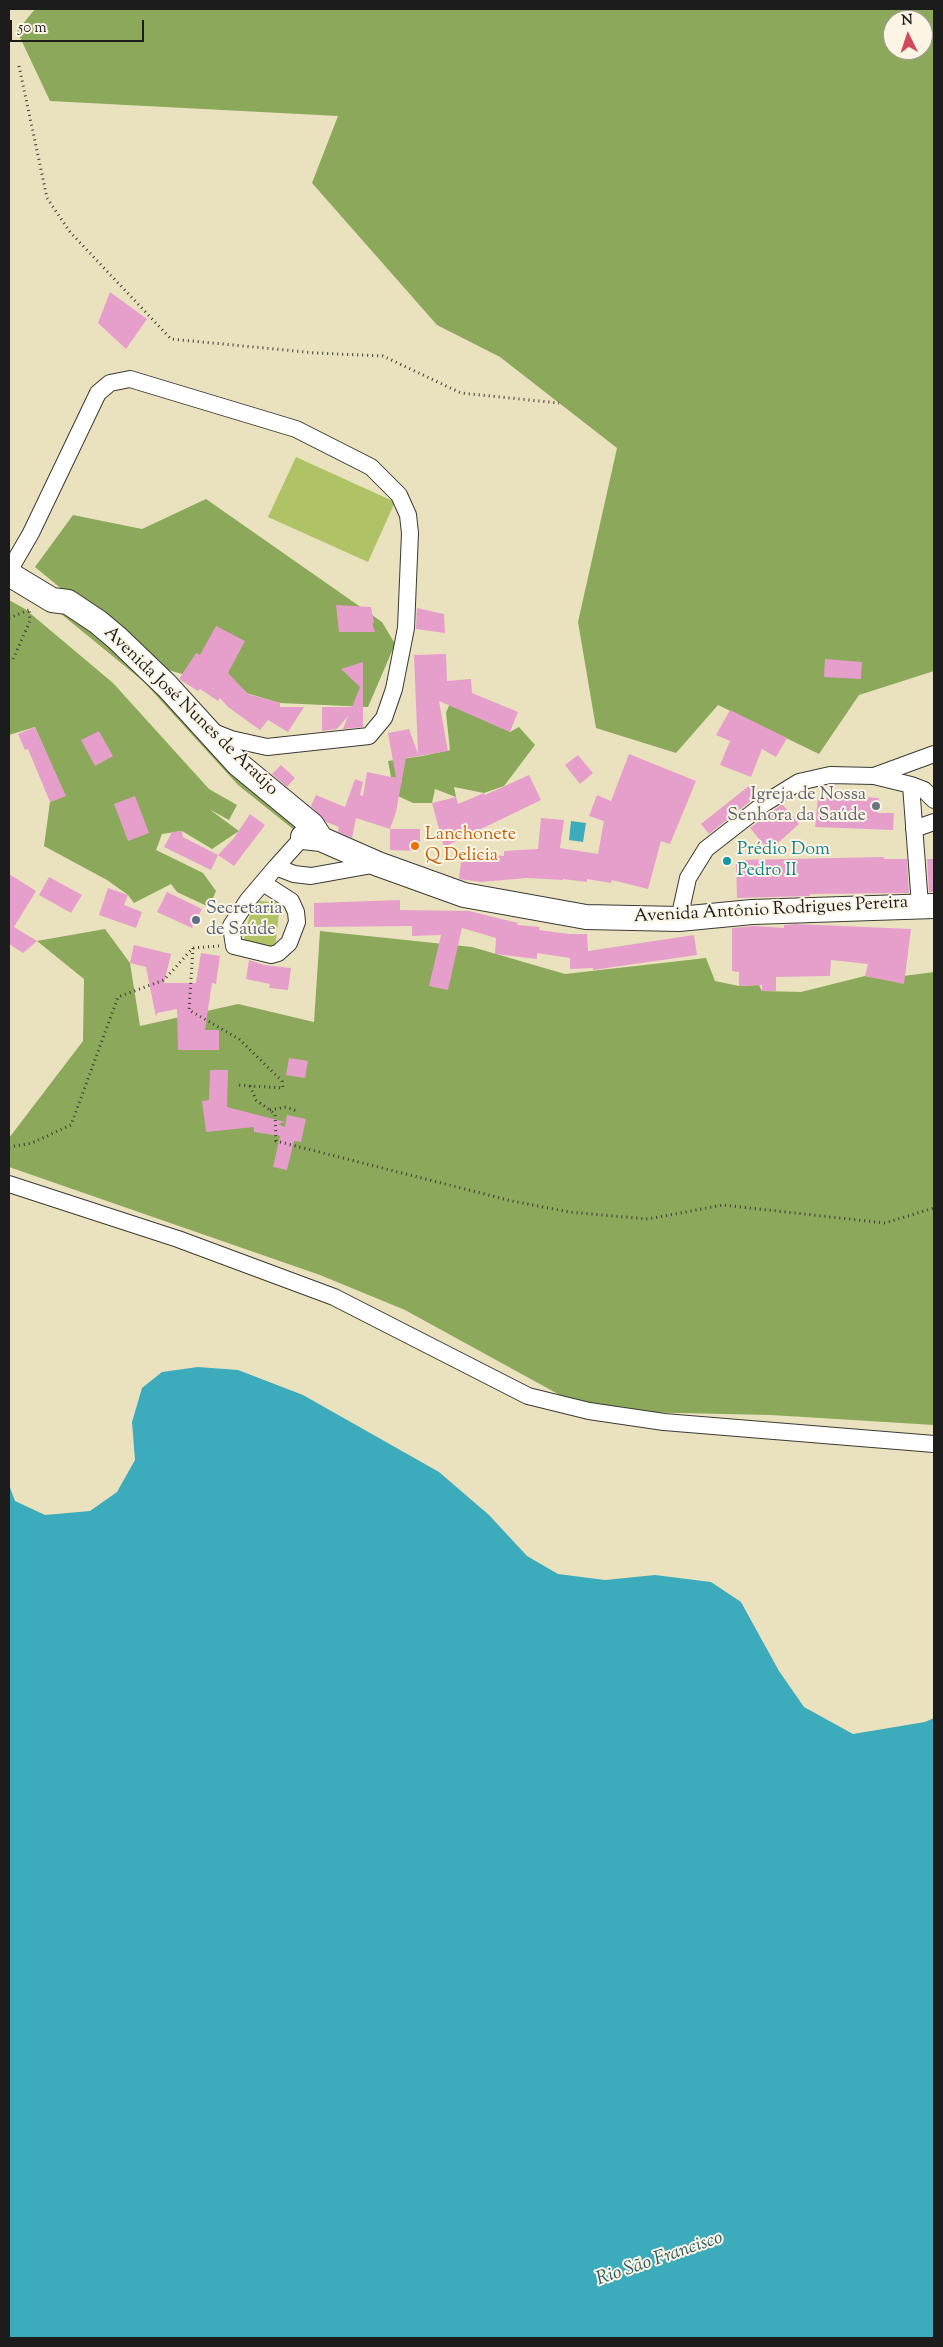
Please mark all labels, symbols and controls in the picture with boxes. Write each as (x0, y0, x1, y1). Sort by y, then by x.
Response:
scale bar (12, 10, 146, 42)
north arrow (883, 10, 933, 60)
text: N (901, 11, 913, 31)
text: 50 m (18, 18, 47, 39)
street label: Avenida José Nunes de Araújo (98, 623, 282, 801)
place label: Igreja de Nossa Senhora da Saúde (727, 785, 866, 828)
marker: Igreja de Nossa Senhora da Saúde (870, 800, 882, 812)
place label: Lanchonete Q Delicia (425, 825, 516, 868)
marker: Lanchonete Q Delicia (409, 840, 421, 852)
place label: Prédio Dom Pedro II (737, 840, 830, 882)
marker: Prédio Dom Pedro II (721, 855, 733, 867)
street label: Avenida Antônio Rodrigues Pereira (633, 893, 909, 929)
place label: Secretaria de Saúde (206, 899, 283, 942)
marker: Secretaria de Saúde (190, 914, 202, 926)
water label: Rio São Francisco (594, 2228, 726, 2292)

